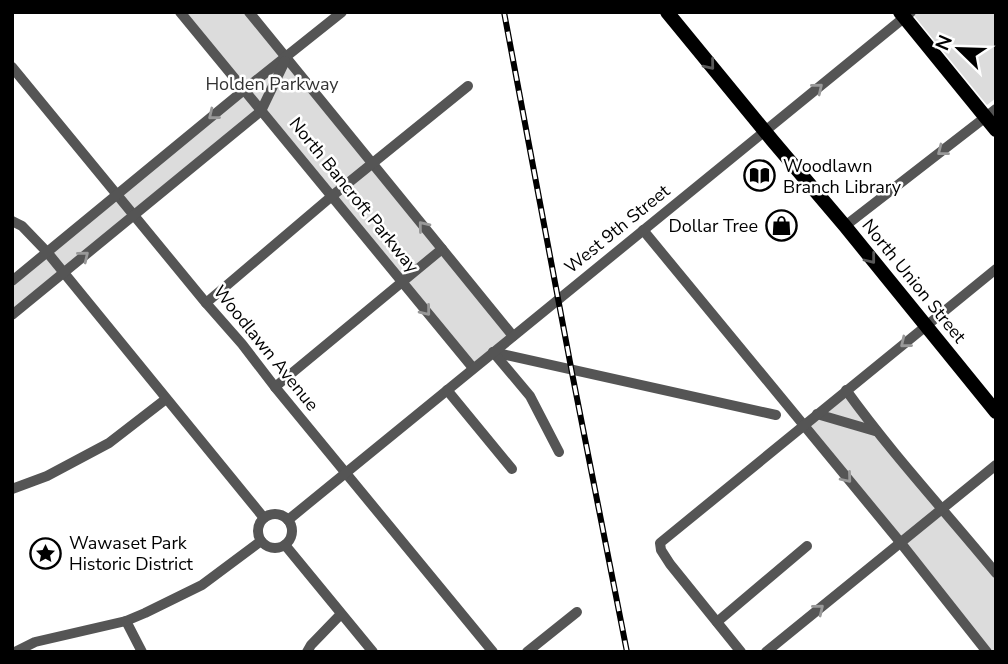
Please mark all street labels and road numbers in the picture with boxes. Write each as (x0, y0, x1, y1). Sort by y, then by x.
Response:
street label: North Bancroft Parkway (284, 112, 425, 278)
street label: West 9th Street (559, 179, 675, 279)
street label: North Union Street (857, 214, 972, 348)
street label: Woodlawn Avenue (208, 280, 324, 416)

